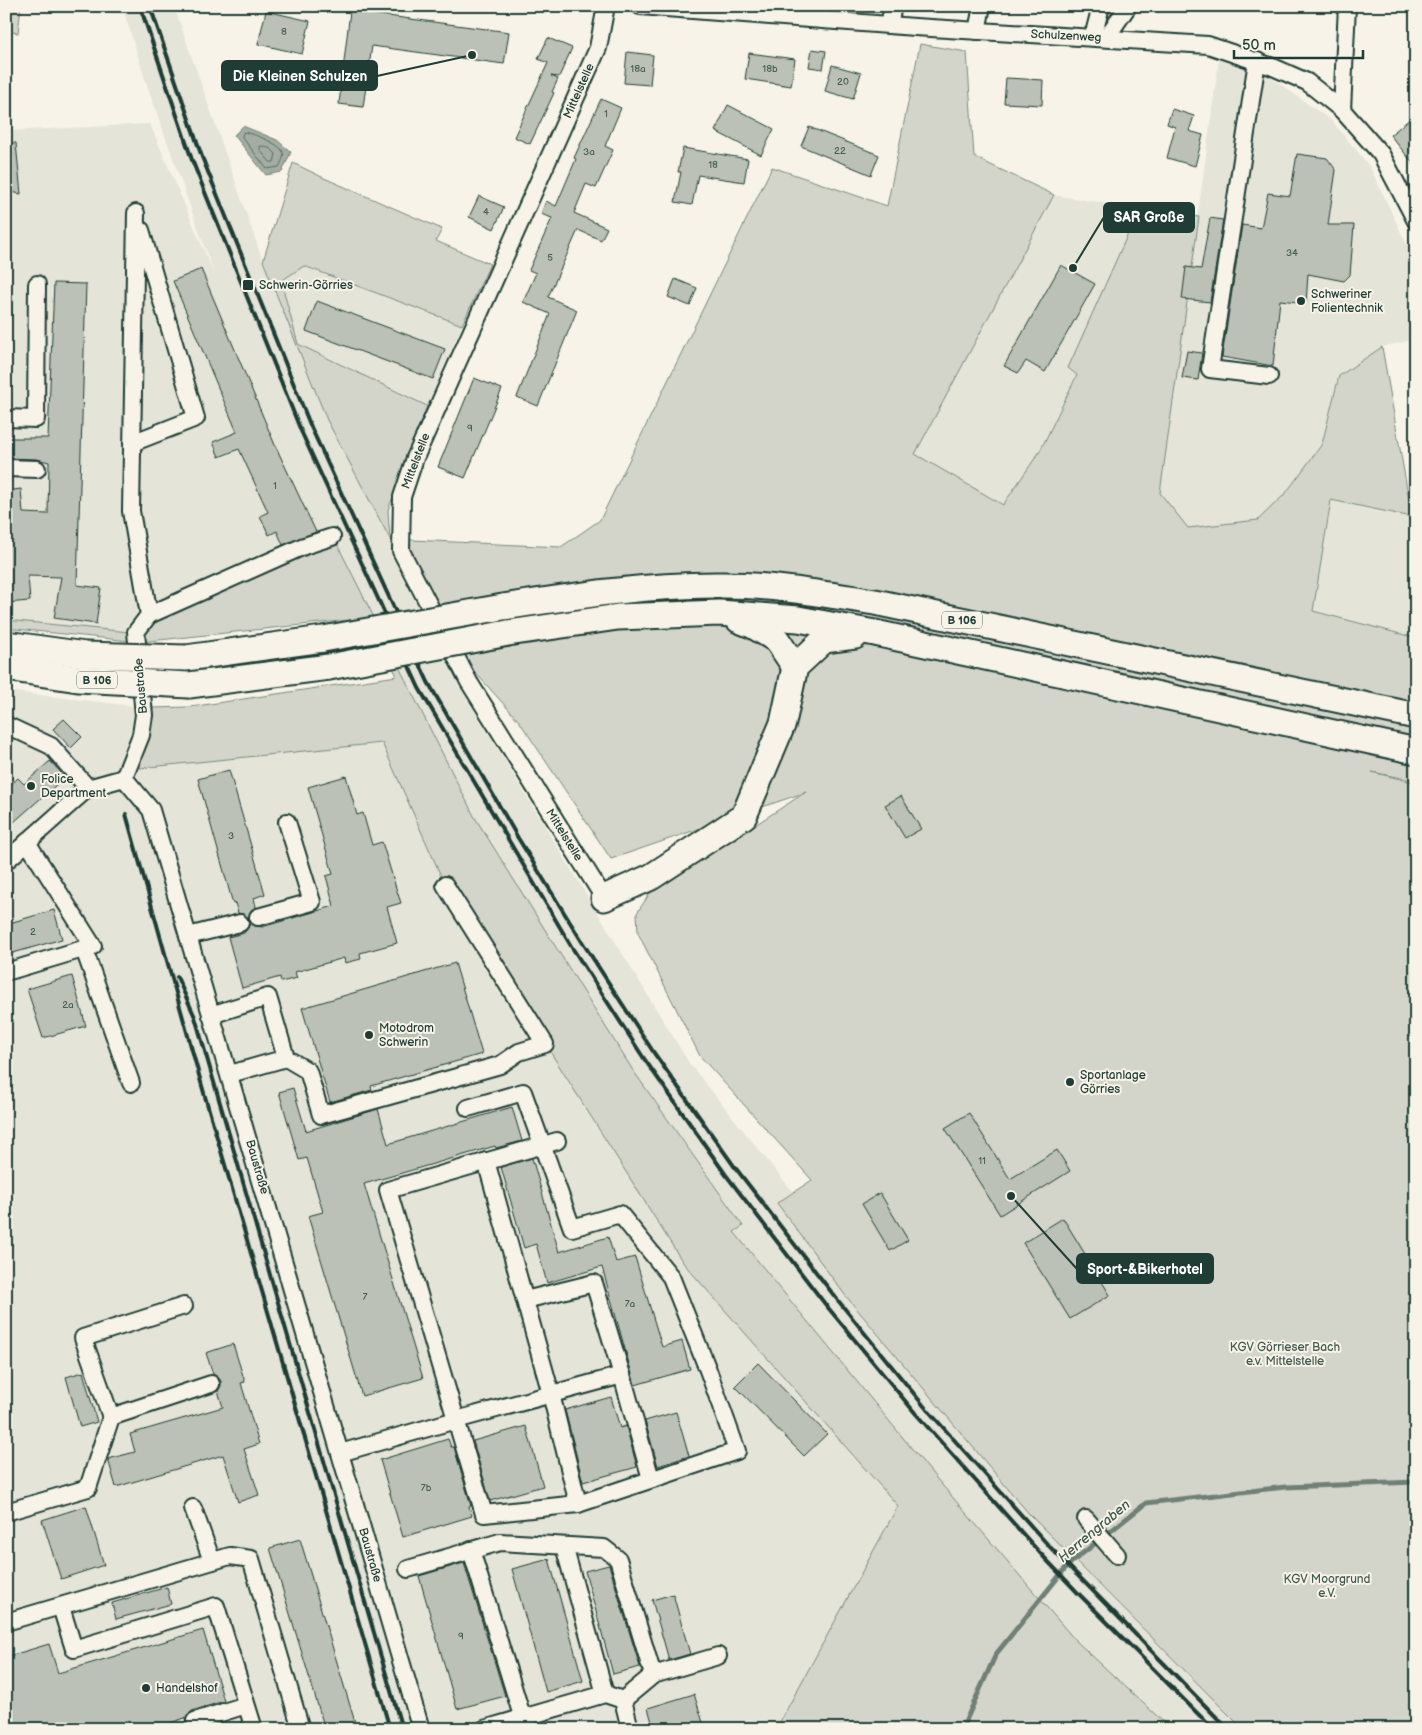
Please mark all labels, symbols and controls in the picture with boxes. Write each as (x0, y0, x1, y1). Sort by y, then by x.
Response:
house number: 8 (281, 26, 287, 38)
street label: Schulzenweg (1030, 27, 1102, 45)
scale bar (1234, 28, 1363, 60)
text: 50 m (1242, 36, 1276, 55)
callout: Die Kleinen Schulzen (222, 61, 377, 90)
street label: Mittelstelle (560, 61, 598, 121)
house number: 18a (630, 63, 646, 75)
house number: 18b (762, 63, 778, 75)
text: Die Kleinen Schulzen (233, 68, 367, 85)
house number: 20 (837, 76, 849, 88)
house number: 1 (604, 108, 608, 120)
house number: 22 (834, 145, 846, 157)
house number: 3a (583, 146, 595, 158)
house number: 18 (708, 159, 718, 171)
callout: SAR Große (1104, 203, 1194, 232)
house number: 4 (483, 206, 489, 218)
text: SAR Große (1114, 209, 1184, 226)
house number: 34 (1286, 247, 1298, 259)
house number: 5 (547, 252, 553, 264)
marker: Schwerin-Görries (241, 278, 255, 292)
place label: Schwerin-Görries (259, 278, 353, 293)
place label: Schweriner Folientechnik (1311, 287, 1383, 316)
marker: Schweriner Folientechnik (1295, 295, 1307, 307)
house number: 9 (467, 422, 473, 434)
street label: Mittelstelle (398, 431, 434, 491)
house number: 1 (273, 480, 277, 492)
road number: B 106 (942, 612, 982, 628)
street label: Baustraße (131, 657, 151, 715)
road number: B 106 (77, 672, 117, 688)
place label: Folice Department (41, 772, 106, 801)
marker: Folice Department (25, 780, 37, 792)
street label: Mittelstelle (542, 806, 586, 864)
house number: 3 (228, 830, 234, 842)
house number: 2 (30, 926, 36, 938)
house number: 2a (62, 999, 74, 1011)
place label: Motodrom Schwerin (379, 1021, 434, 1050)
marker: Motodrom Schwerin (363, 1029, 375, 1041)
place label: Sportanlage Görries (1080, 1068, 1146, 1097)
marker: Sportanlage Görries (1064, 1076, 1076, 1088)
street label: Baustraße (242, 1138, 272, 1196)
house number: 11 (978, 1155, 986, 1167)
callout: Sport-&Bikerhotel (1077, 1254, 1213, 1283)
text: Sport-&Bikerhotel (1087, 1261, 1203, 1278)
house number: 7 (363, 1291, 368, 1303)
house number: 7a (625, 1298, 636, 1310)
park label: KGV Görrieser Bach e.v. Mittelstelle (1230, 1340, 1340, 1369)
house number: 7b (421, 1482, 432, 1494)
water label: Herrengraben (1054, 1496, 1134, 1566)
street label: Baustraße (355, 1526, 385, 1584)
park label: KGV Moorgrund e.V. (1284, 1572, 1371, 1601)
house number: 9 (458, 1630, 464, 1642)
place label: Handelshof (156, 1681, 218, 1696)
marker: Handelshof (140, 1682, 152, 1694)

